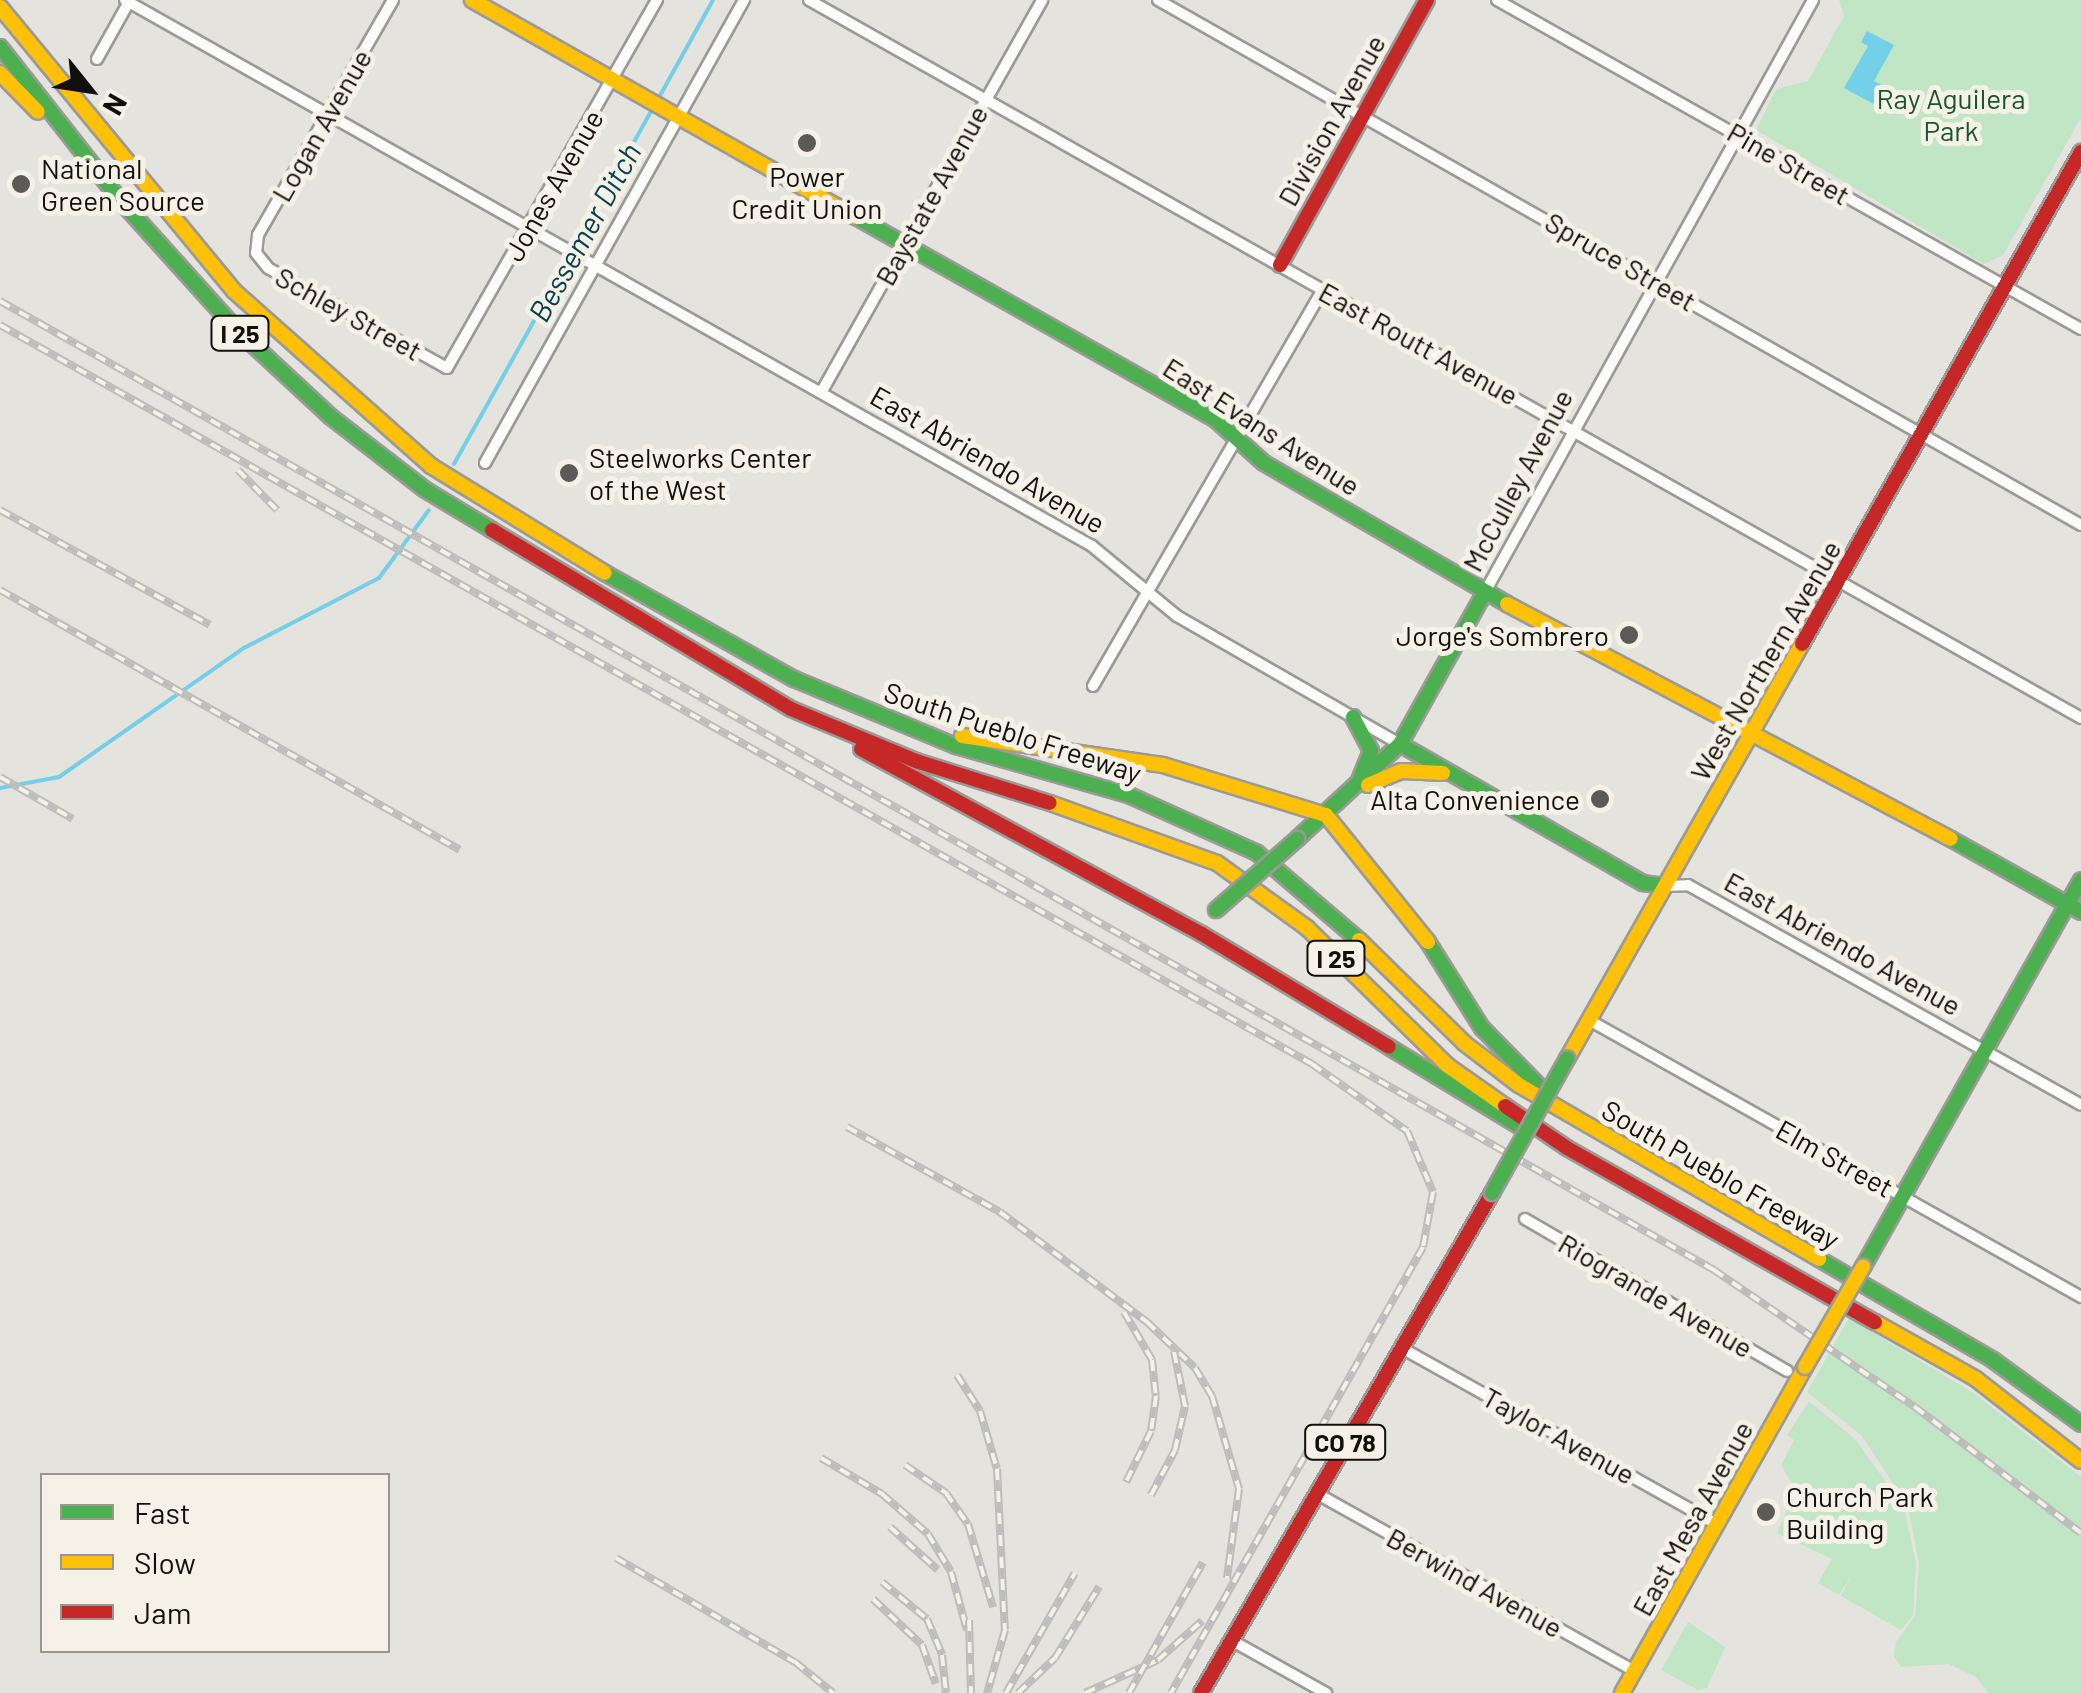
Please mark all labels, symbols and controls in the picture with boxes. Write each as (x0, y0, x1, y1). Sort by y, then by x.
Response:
street label: Division Avenue (1270, 29, 1392, 211)
north arrow (40, 40, 140, 140)
street label: Logan Avenue (264, 43, 378, 207)
park label: Ray Aguilera Park (1876, 81, 2026, 147)
text: N (97, 88, 135, 122)
street label: Baystate Avenue (868, 99, 994, 291)
street label: Jones Avenue (496, 103, 610, 267)
street label: Pine Street (1722, 115, 1856, 211)
marker: Power Credit Union (796, 132, 818, 154)
water label: Bessemer Ditch (520, 136, 648, 328)
place label: National Green Source (41, 151, 205, 217)
place label: Power Credit Union (732, 159, 882, 225)
marker: National Green Source (10, 173, 32, 195)
street label: Spruce Street (1540, 204, 1702, 318)
street label: Schley Street (270, 259, 428, 367)
street label: East Routt Avenue (1313, 274, 1525, 412)
road number: I 25 (210, 313, 270, 353)
street label: East Evans Avenue (1157, 350, 1367, 502)
street label: East Abriendo Avenue (865, 378, 1111, 540)
street label: McCulley Avenue (1455, 383, 1579, 577)
place label: Steelworks Center of the West (589, 440, 811, 506)
marker: Steelworks Center of the West (558, 462, 580, 484)
street label: West Northern Avenue (1683, 534, 1847, 786)
place label: Jorge's Sombrero (1396, 618, 1609, 652)
marker: Jorge's Sombrero (1618, 624, 1640, 646)
street label: South Pueblo Freeway (880, 675, 1146, 789)
place label: Alta Convenience (1370, 782, 1580, 816)
marker: Alta Convenience (1589, 788, 1611, 810)
street label: East Abriendo Avenue (1719, 864, 1967, 1022)
road number: I 25 (1306, 938, 1366, 978)
street label: South Pueblo Freeway (1596, 1092, 1846, 1256)
street label: Elm Street (1771, 1112, 1899, 1204)
street label: Riogrande Avenue (1553, 1226, 1759, 1364)
street label: Taylor Avenue (1477, 1379, 1641, 1491)
street label: East Mesa Avenue (1625, 1415, 1759, 1621)
road number: CO 78 (1302, 1422, 1388, 1462)
legend (40, 1473, 390, 1653)
place label: Church Park Building (1786, 1479, 1933, 1545)
text: Fast (134, 1494, 191, 1530)
marker: Church Park Building (1755, 1501, 1777, 1523)
street label: Berwind Avenue (1381, 1520, 1569, 1644)
text: Slow (134, 1544, 196, 1580)
text: Jam (134, 1594, 191, 1630)

